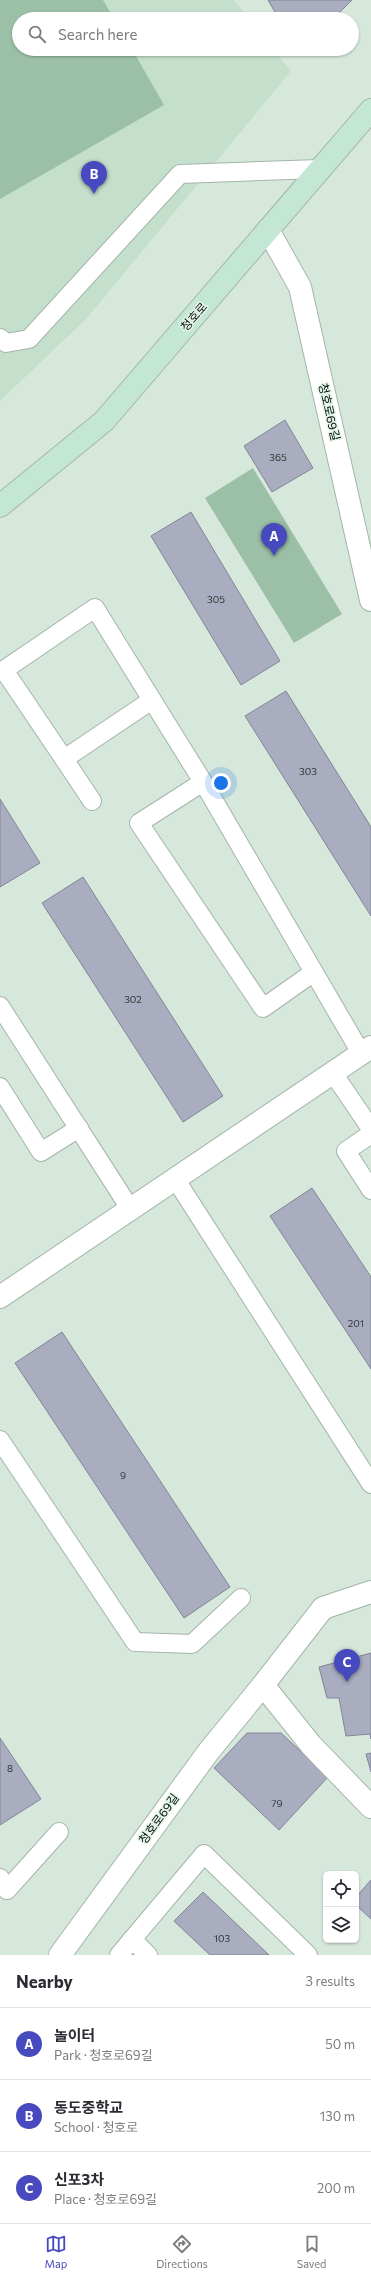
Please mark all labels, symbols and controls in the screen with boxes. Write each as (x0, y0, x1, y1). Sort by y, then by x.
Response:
search box (12, 12, 359, 56)
icon: search (26, 23, 48, 45)
text: Search here (58, 25, 137, 43)
pin: B (81, 161, 107, 194)
street label: 청호로 (177, 299, 209, 333)
street label: 청호로69길 (317, 382, 343, 442)
house number: 365 (269, 451, 287, 463)
pin: A (261, 523, 287, 556)
house number: 305 (207, 593, 225, 605)
house number: 303 (299, 765, 317, 777)
your location (211, 773, 231, 793)
house number: 302 (124, 993, 142, 1005)
house number: 201 (348, 1317, 364, 1329)
house number: 9 (120, 1469, 126, 1481)
pin: C (334, 1649, 360, 1682)
house number: 8 (7, 1762, 13, 1774)
street label: 청호로69길 (135, 1791, 181, 1846)
house number: 79 (271, 1797, 283, 1809)
map controls (323, 1871, 359, 1943)
button: locate (323, 1871, 359, 1907)
button: layers (323, 1907, 359, 1943)
house number: 103 (214, 1932, 231, 1944)
text: Nearby (16, 1971, 73, 1992)
text: 3 results (306, 1973, 355, 1989)
text: 놀이터 (54, 2026, 95, 2044)
text: A (24, 2036, 34, 2052)
text: 50 m (325, 2036, 355, 2052)
text: Park · 청호로69길 (54, 2047, 153, 2063)
text: 동도중학교 (54, 2098, 123, 2116)
text: B (25, 2108, 33, 2124)
text: 130 m (320, 2108, 355, 2124)
text: School · 청호로 (54, 2119, 138, 2135)
text: 신포3차 (54, 2170, 104, 2188)
text: C (25, 2180, 33, 2196)
text: 200 m (317, 2180, 355, 2196)
text: Place · 청호로69길 (54, 2191, 157, 2207)
tab: Map (45, 2233, 67, 2270)
tab: Directions (156, 2233, 208, 2270)
tab: Saved (297, 2233, 326, 2270)

